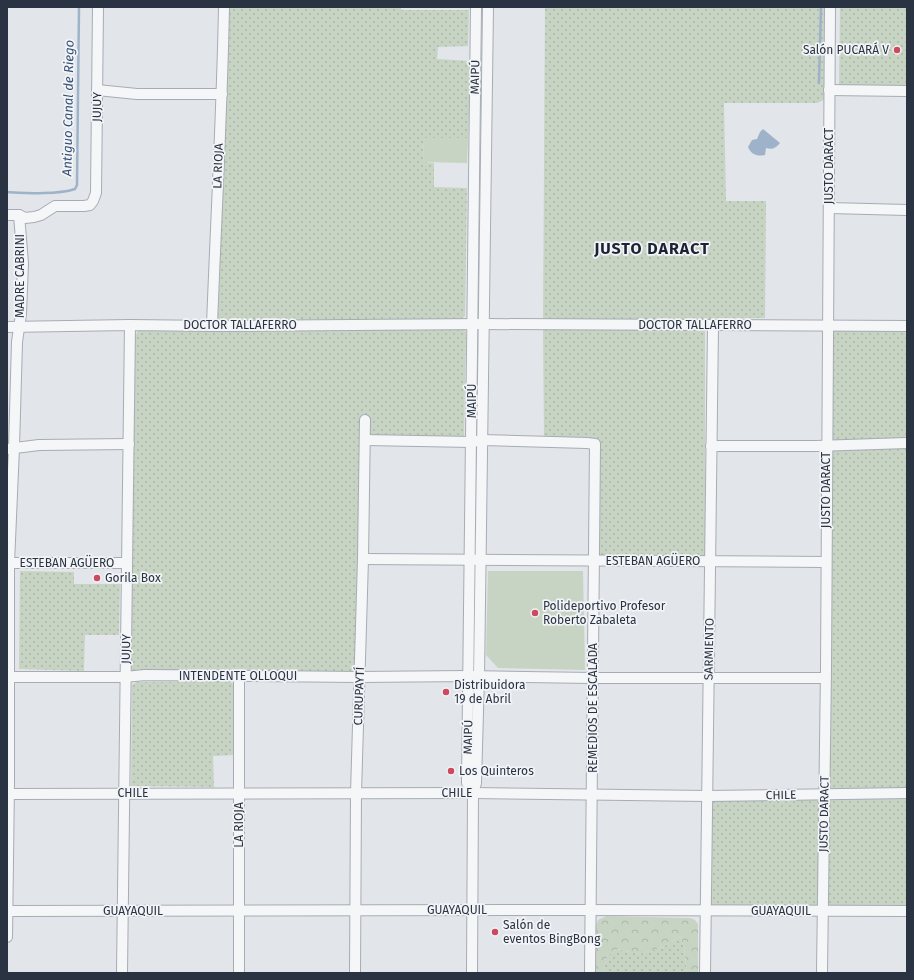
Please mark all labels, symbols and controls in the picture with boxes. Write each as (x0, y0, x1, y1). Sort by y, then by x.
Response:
water label: Antiguo Canal de Riego (59, 40, 77, 177)
place label: Salón PUCARÁ V (803, 42, 889, 57)
marker: Salón PUCARÁ V (892, 45, 902, 55)
street label: MAIPÚ (467, 60, 482, 94)
street label: JUJUY (90, 92, 104, 122)
street label: JUSTO DARACT (822, 127, 836, 204)
street label: LA RIOJA (210, 143, 226, 189)
street label: MADRE CABRINI (13, 234, 27, 318)
district label: JUSTO DARACT (593, 239, 710, 258)
street label: DOCTOR TALLAFERRO (183, 318, 297, 332)
street label: DOCTOR TALLAFERRO (638, 318, 752, 332)
street label: MAIPÚ (464, 384, 479, 418)
street label: JUSTO DARACT (819, 451, 833, 528)
street label: ESTEBAN AGÜERO (606, 552, 700, 568)
street label: ESTEBAN AGÜERO (20, 554, 114, 570)
place label: Gorila Box (105, 571, 161, 585)
marker: Gorila Box (92, 573, 102, 583)
place label: Polideportivo Profesor Roberto Zabaleta (543, 599, 666, 627)
marker: Polideportivo Profesor Roberto Zabaleta (530, 608, 540, 618)
street label: SARMIENTO (701, 618, 717, 680)
street label: JUJUY (119, 634, 133, 664)
street label: REMEDIOS DE ESCALADA (586, 643, 600, 773)
street label: CURUPAYTÍ (350, 666, 367, 726)
street label: INTENDENTE OLLOQUI (179, 669, 297, 683)
place label: Distribuidora 19 de Abril (454, 678, 526, 706)
marker: Distribuidora 19 de Abril (441, 687, 451, 697)
street label: MAIPÚ (460, 720, 475, 754)
place label: Los Quinteros (459, 764, 534, 778)
marker: Los Quinteros (446, 766, 456, 776)
street label: JUSTO DARACT (816, 775, 832, 852)
street label: CHILE (118, 786, 148, 800)
street label: CHILE (442, 786, 472, 800)
street label: CHILE (765, 788, 797, 802)
street label: LA RIOJA (232, 802, 246, 848)
street label: GUAYAQUIL (427, 903, 487, 917)
street label: GUAYAQUIL (103, 904, 163, 918)
street label: GUAYAQUIL (751, 904, 811, 918)
place label: Salón de eventos BingBong (503, 918, 601, 946)
marker: Salón de eventos BingBong (490, 927, 500, 937)

